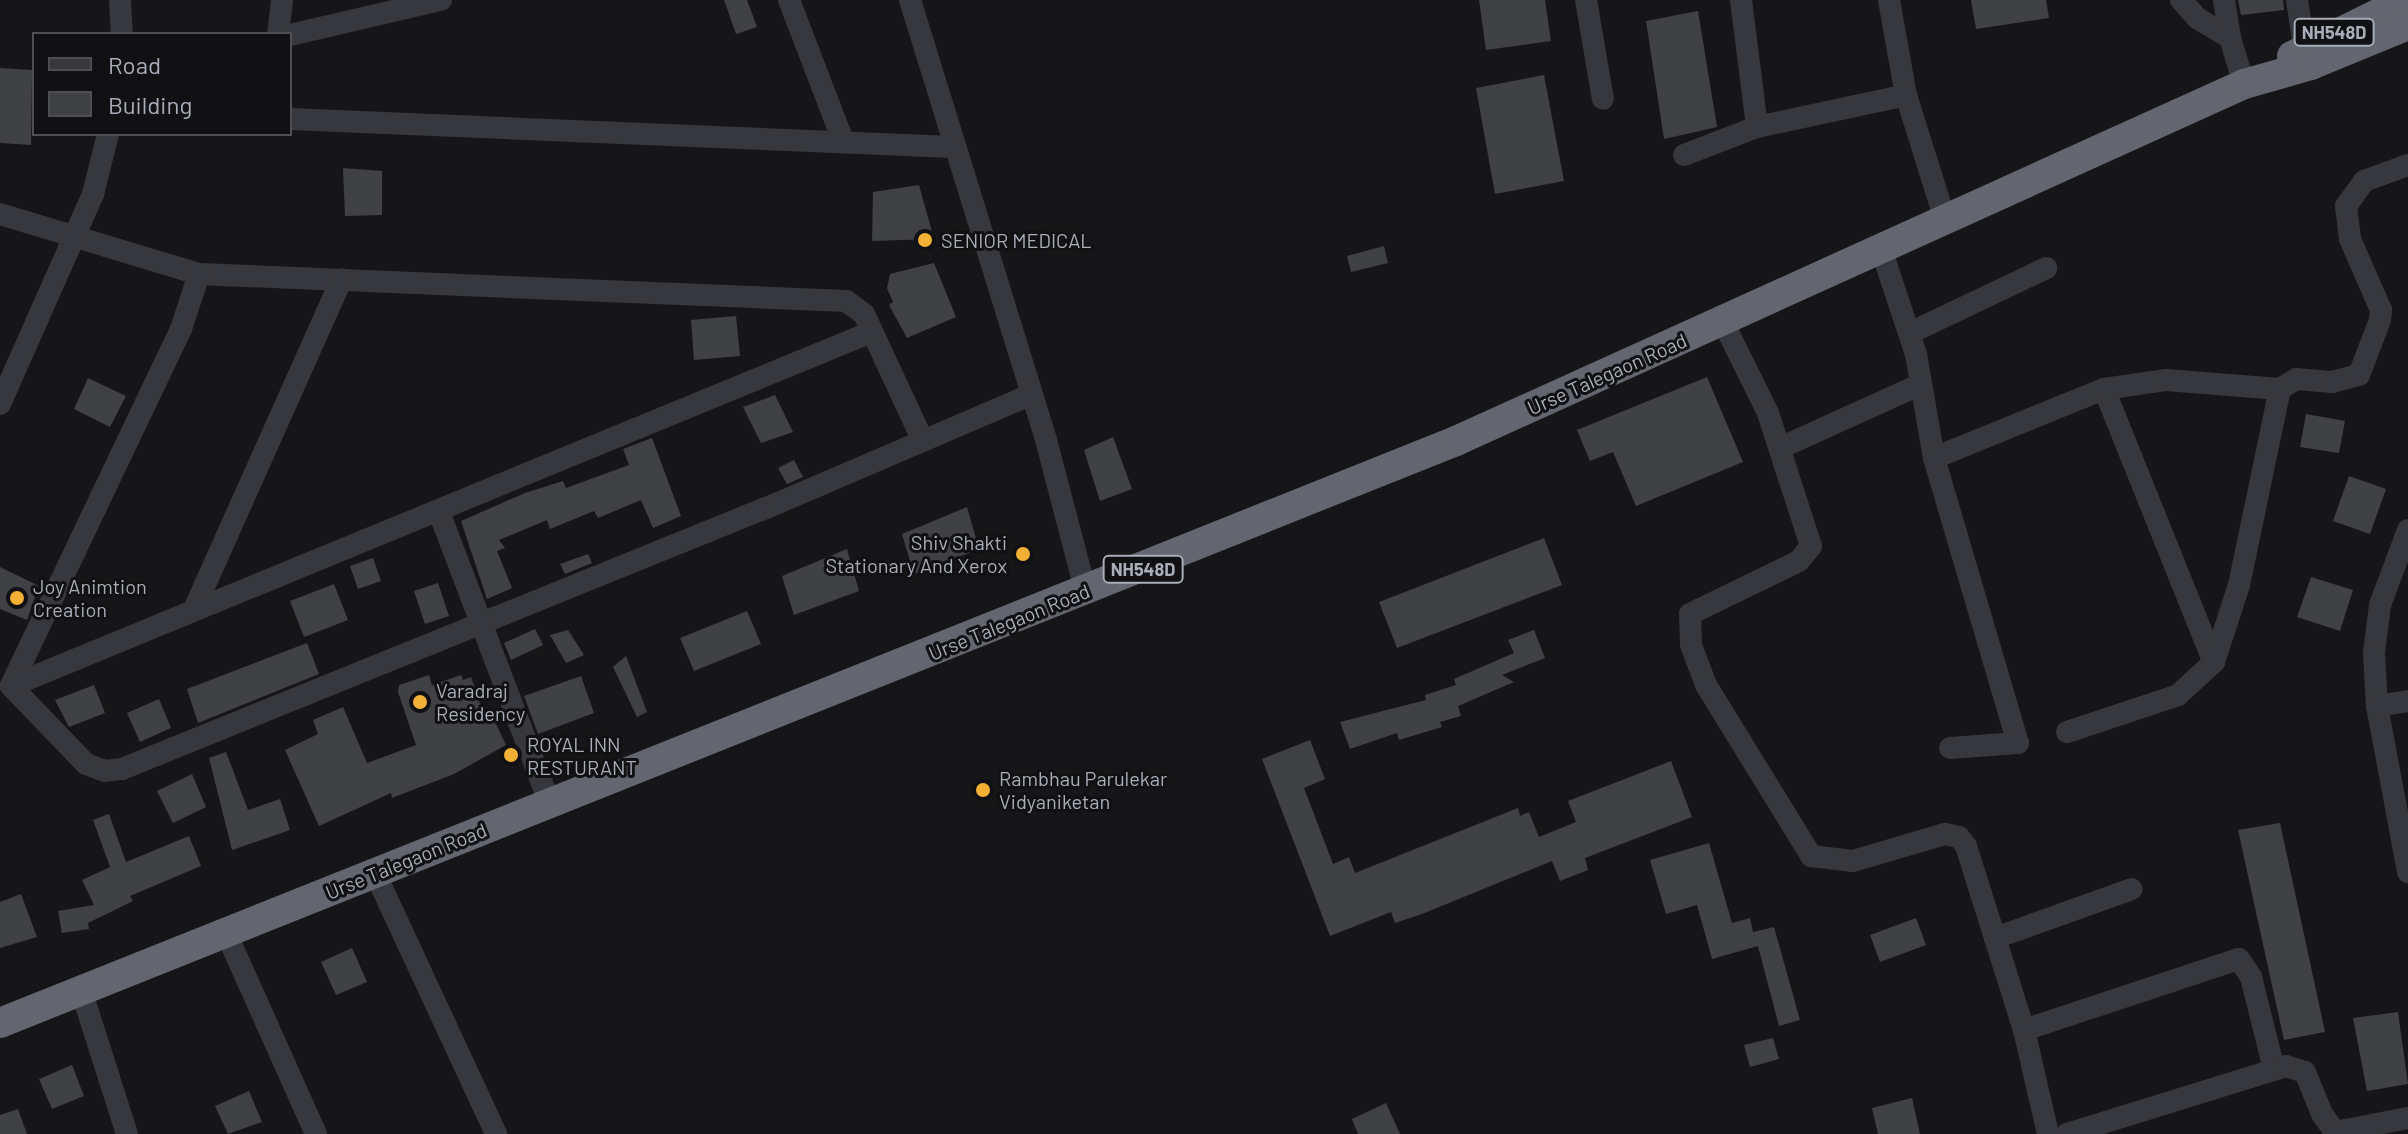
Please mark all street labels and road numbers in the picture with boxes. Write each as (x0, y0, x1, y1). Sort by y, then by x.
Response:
road number: NH548D (2292, 18, 2376, 46)
street label: Urse Talegaon Road (1524, 328, 1690, 420)
road number: NH548D (1101, 555, 1185, 583)
street label: Urse Talegaon Road (925, 579, 1093, 665)
street label: Urse Talegaon Road (322, 818, 490, 904)

